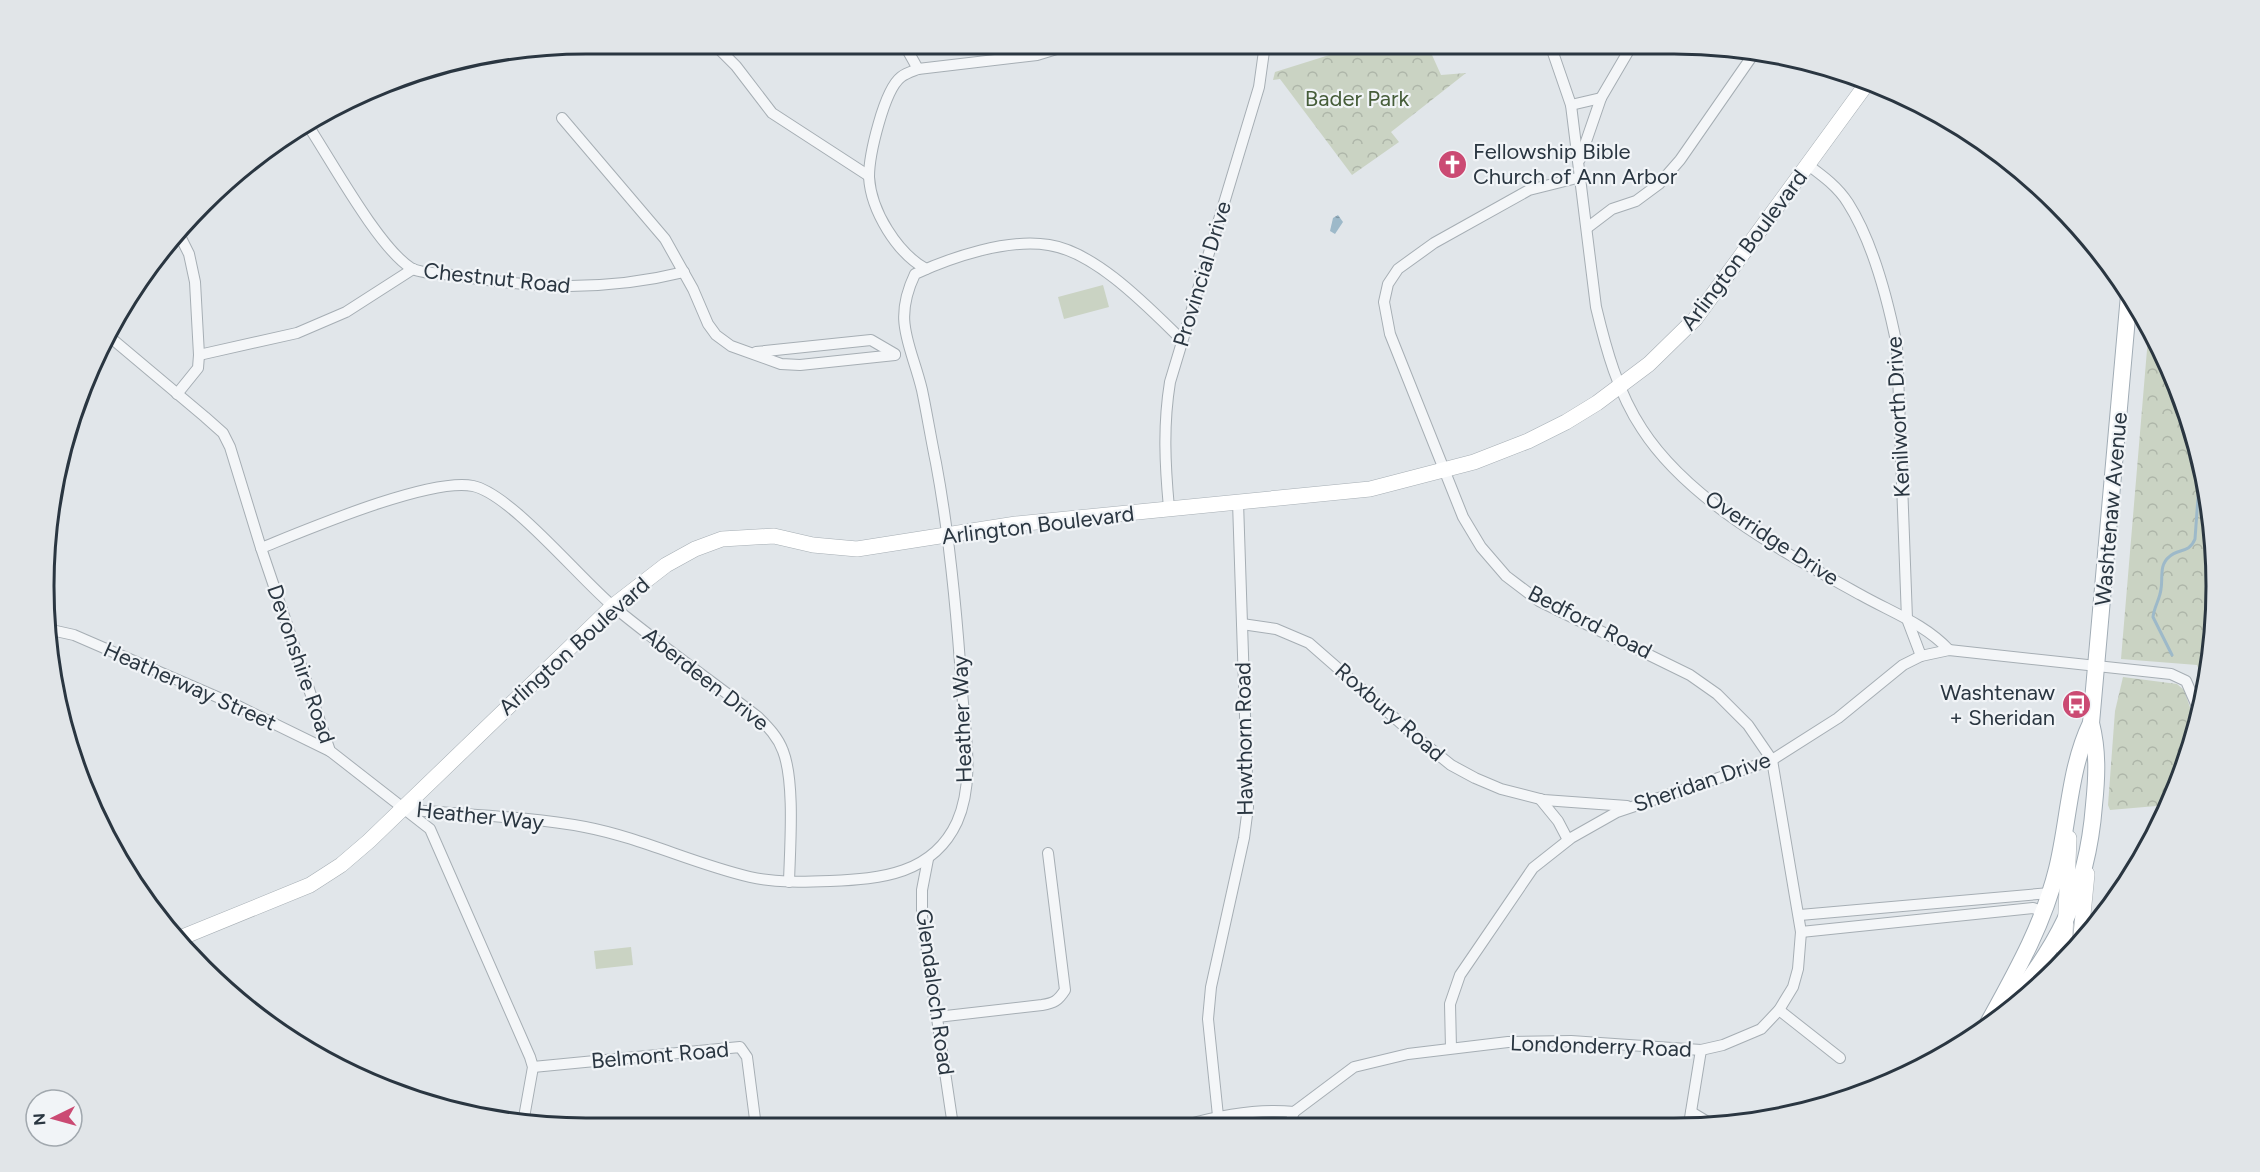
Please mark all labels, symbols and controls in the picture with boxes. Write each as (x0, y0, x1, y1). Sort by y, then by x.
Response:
park label: Bader Park (1305, 85, 1409, 112)
place label: Fellowship Bible Church of Ann Arbor (1473, 138, 1678, 190)
church icon: Fellowship Bible Church of Ann Arbor (1436, 148, 1468, 180)
street label: Arlington Boulevard (1675, 164, 1813, 336)
street label: Provincial Drive (1167, 198, 1237, 350)
street label: Chestnut Road (422, 257, 572, 299)
street label: Kenilworth Drive (1880, 336, 1916, 498)
street label: Washtenaw Avenue (2089, 411, 2133, 607)
street label: Overridge Drive (1700, 485, 1844, 591)
street label: Arlington Boulevard (940, 500, 1136, 550)
street label: Arlington Boulevard (493, 571, 655, 721)
street label: Bedford Road (1523, 579, 1657, 665)
street label: Devonshire Road (261, 581, 341, 747)
street label: Aberdeen Drive (638, 621, 774, 737)
street label: Heatherway Street (99, 636, 281, 736)
street label: Heather Way (946, 654, 978, 783)
street label: Roxbury Road (1329, 657, 1451, 767)
street label: Hawthorn Road (1229, 662, 1259, 816)
place label: Washtenaw + Sheridan (1940, 679, 2056, 731)
bus stop icon: Washtenaw + Sheridan (2060, 689, 2092, 721)
street label: Sheridan Drive (1630, 746, 1774, 818)
street label: Heather Way (415, 796, 546, 836)
street label: Glendaloch Road (910, 907, 960, 1077)
street label: Londonderry Road (1510, 1029, 1692, 1063)
street label: Belmont Road (590, 1036, 730, 1074)
north arrow (24, 1088, 84, 1148)
text: N (30, 1112, 50, 1126)

